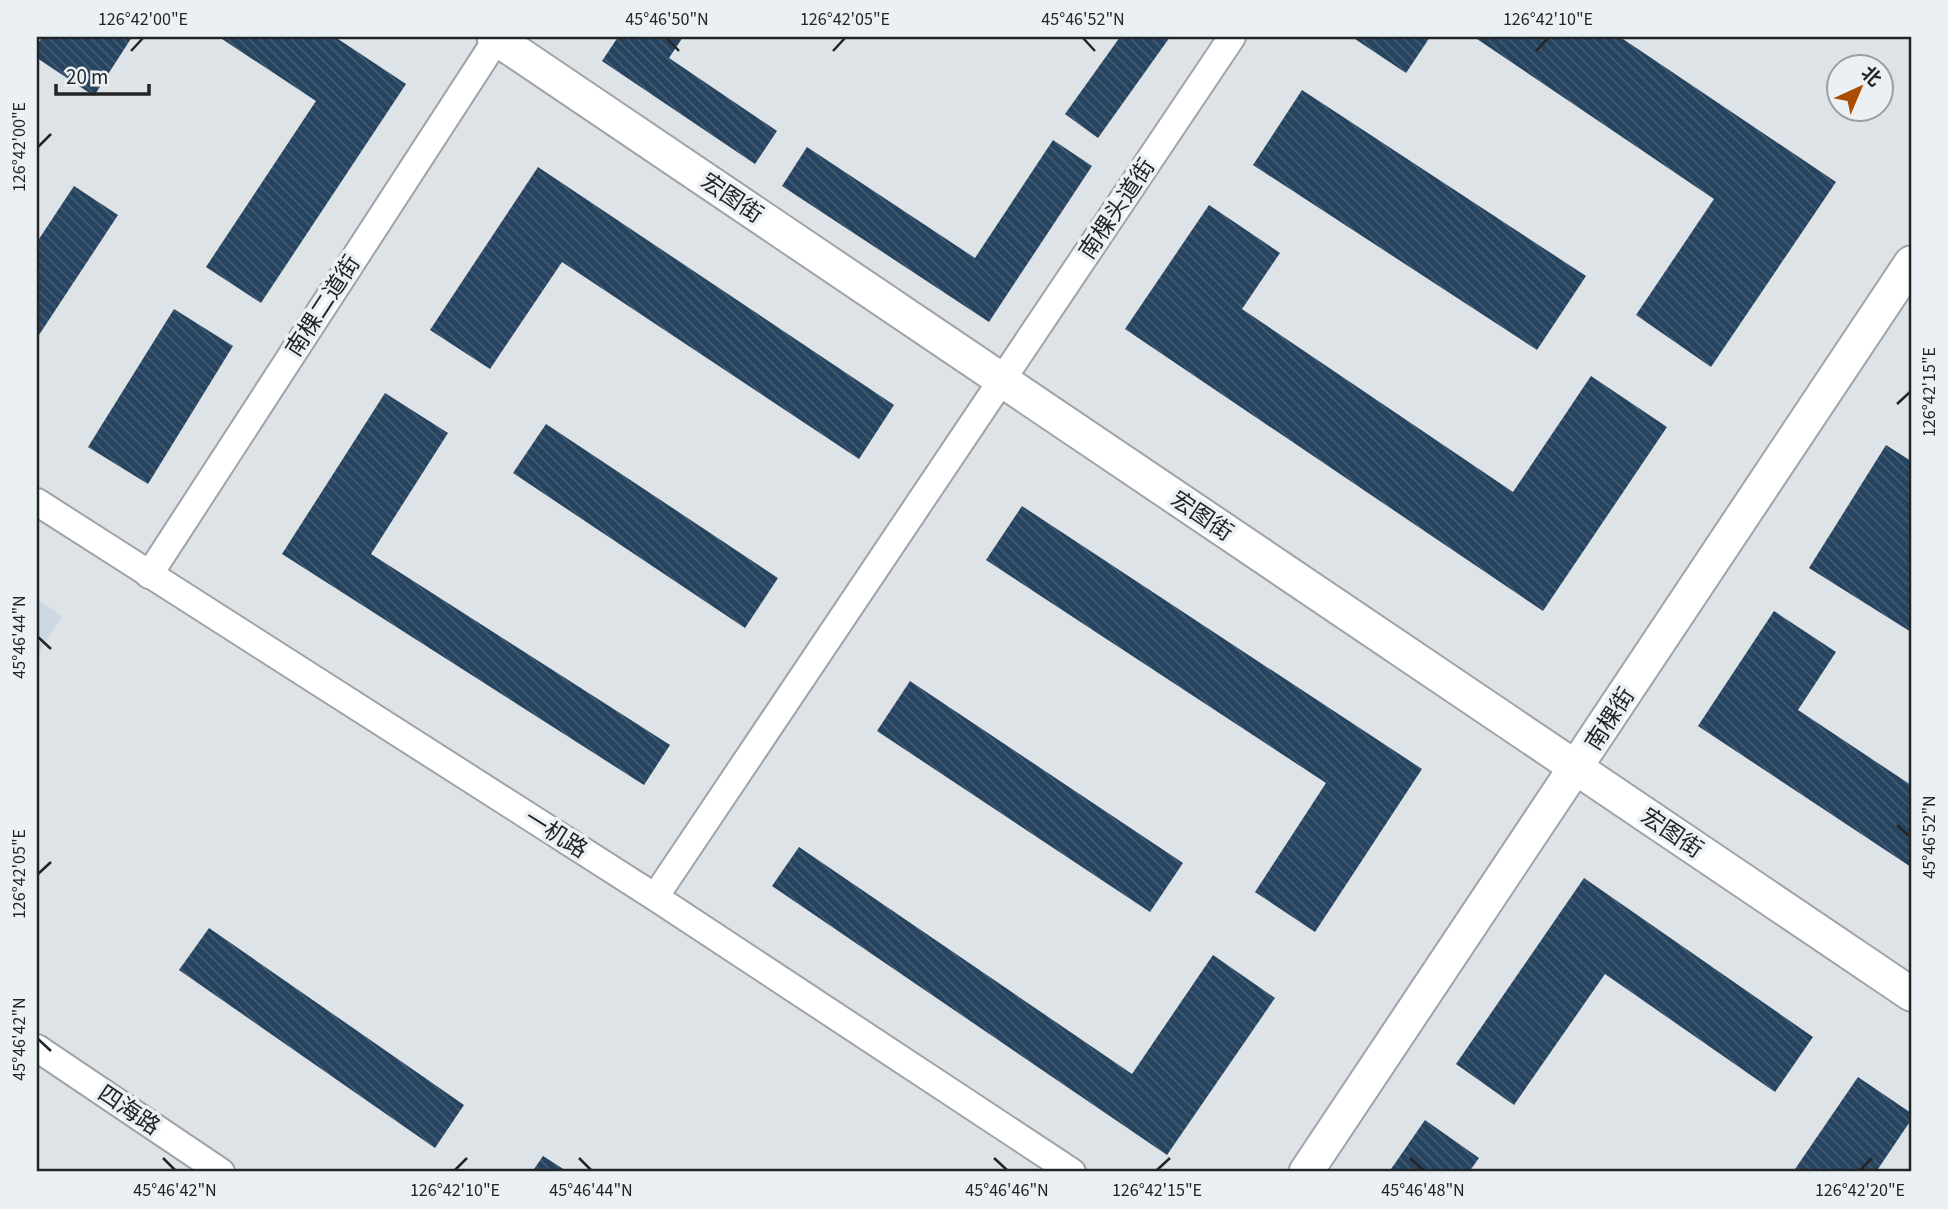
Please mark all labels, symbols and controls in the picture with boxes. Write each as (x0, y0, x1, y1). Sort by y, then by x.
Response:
text: 126°42'00"E (98, 7, 188, 32)
text: 45°46'50"N (625, 7, 709, 32)
text: 126°42'05"E (800, 7, 890, 32)
text: 45°46'52"N (1041, 7, 1125, 32)
text: 126°42'10"E (1503, 7, 1593, 32)
scale bar (56, 52, 149, 96)
north arrow (1826, 52, 1896, 122)
text: 北 (1855, 61, 1887, 93)
text: 20 m (66, 62, 108, 92)
text: 126°42'00"E (7, 102, 32, 192)
street label: 南棵头道街 (1071, 152, 1163, 266)
street label: 宏图街 (694, 165, 770, 231)
street label: 南棵二道街 (278, 249, 368, 363)
text: 126°42'15"E (1917, 347, 1942, 437)
street label: 宏图街 (1164, 483, 1240, 549)
text: 45°46'44"N (7, 595, 32, 679)
street label: 南棵街 (1577, 681, 1643, 757)
text: 45°46'52"N (1917, 795, 1942, 879)
street label: 宏图街 (1634, 800, 1710, 866)
street label: 一机路 (518, 802, 594, 866)
text: 126°42'05"E (7, 829, 32, 919)
text: 45°46'42"N (7, 997, 32, 1081)
street label: 四海路 (91, 1077, 167, 1143)
text: 45°46'42"N (133, 1178, 217, 1203)
text: 126°42'10"E (410, 1178, 500, 1203)
text: 45°46'44"N (549, 1178, 633, 1203)
text: 45°46'46"N (965, 1178, 1049, 1203)
text: 126°42'15"E (1112, 1178, 1202, 1203)
text: 45°46'48"N (1381, 1178, 1465, 1203)
text: 126°42'20"E (1815, 1178, 1905, 1203)

